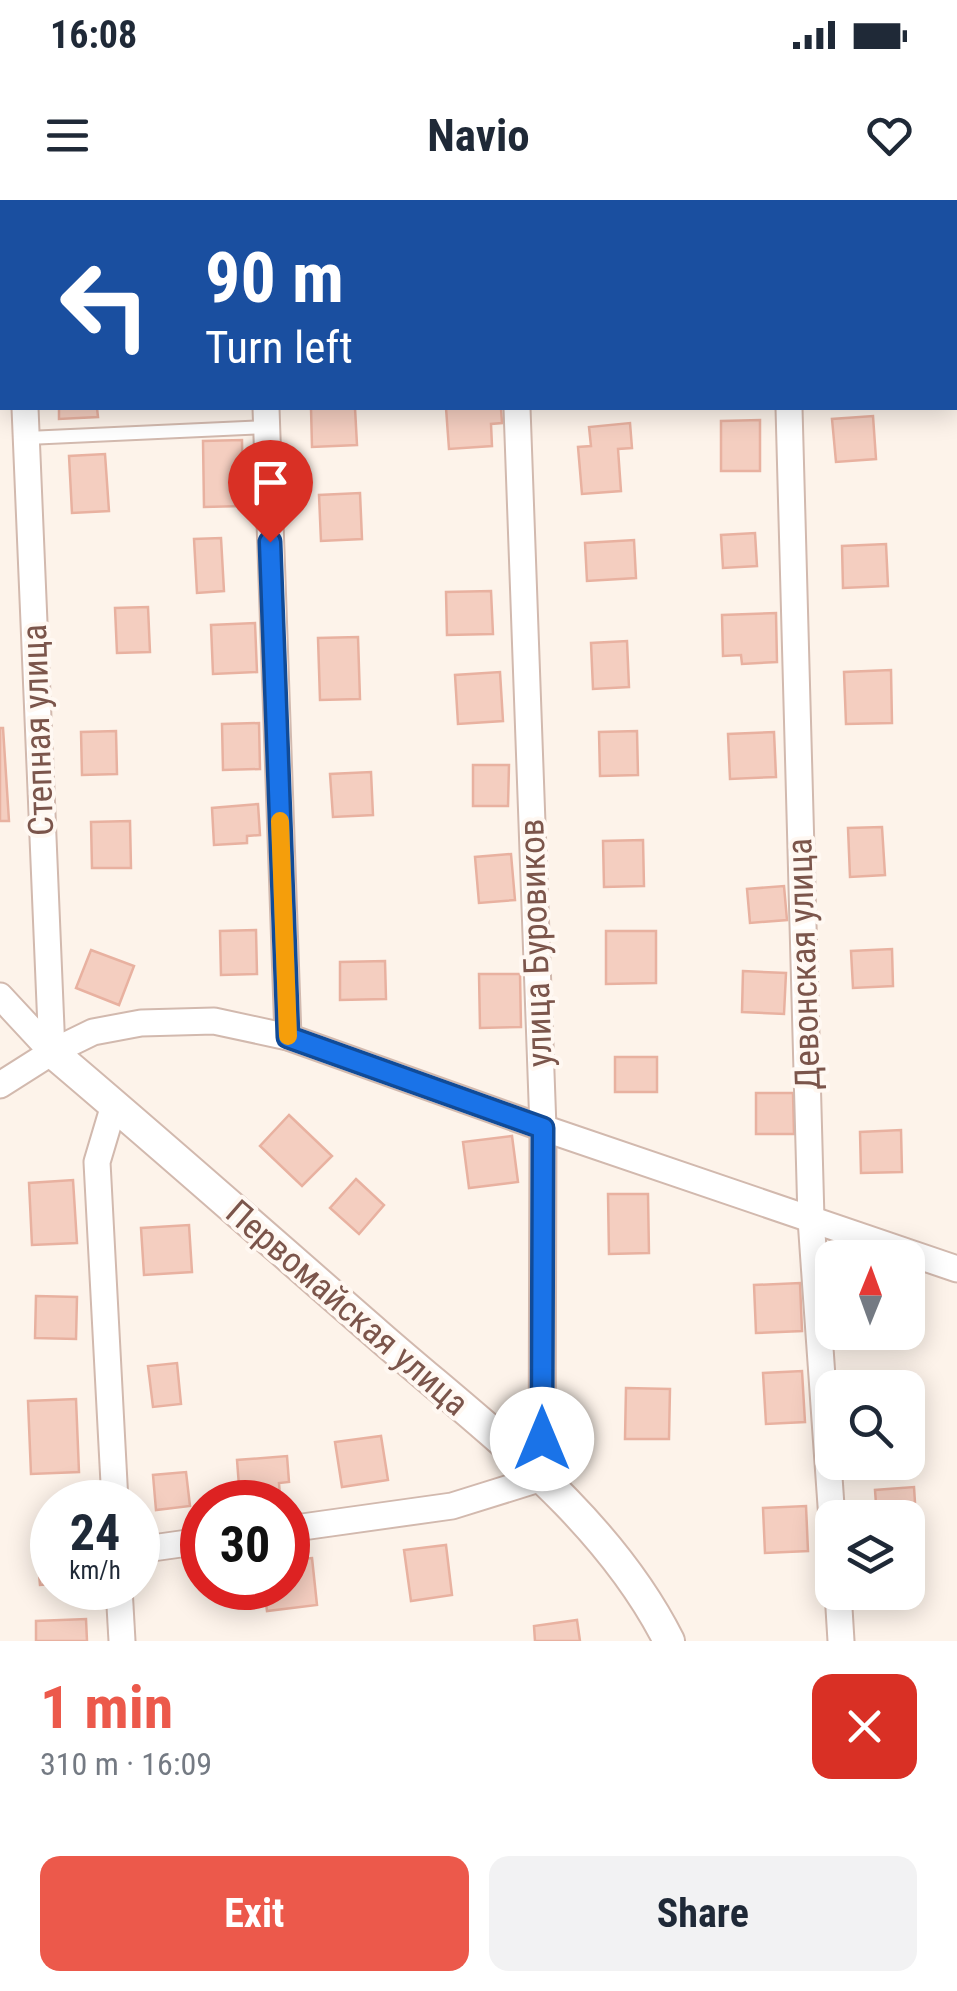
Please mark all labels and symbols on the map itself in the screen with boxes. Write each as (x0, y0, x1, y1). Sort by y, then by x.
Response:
pin (228, 440, 313, 543)
street label: Степная улица (14, 623, 62, 837)
street label: улица Буровиков (511, 818, 561, 1068)
street label: Девонская улица (779, 837, 829, 1091)
street label: Первомайская улица (218, 1192, 476, 1424)
north arrow (815, 1240, 925, 1350)
position arrow (490, 1387, 594, 1491)
speed limit sign: 30 (180, 1480, 310, 1610)

